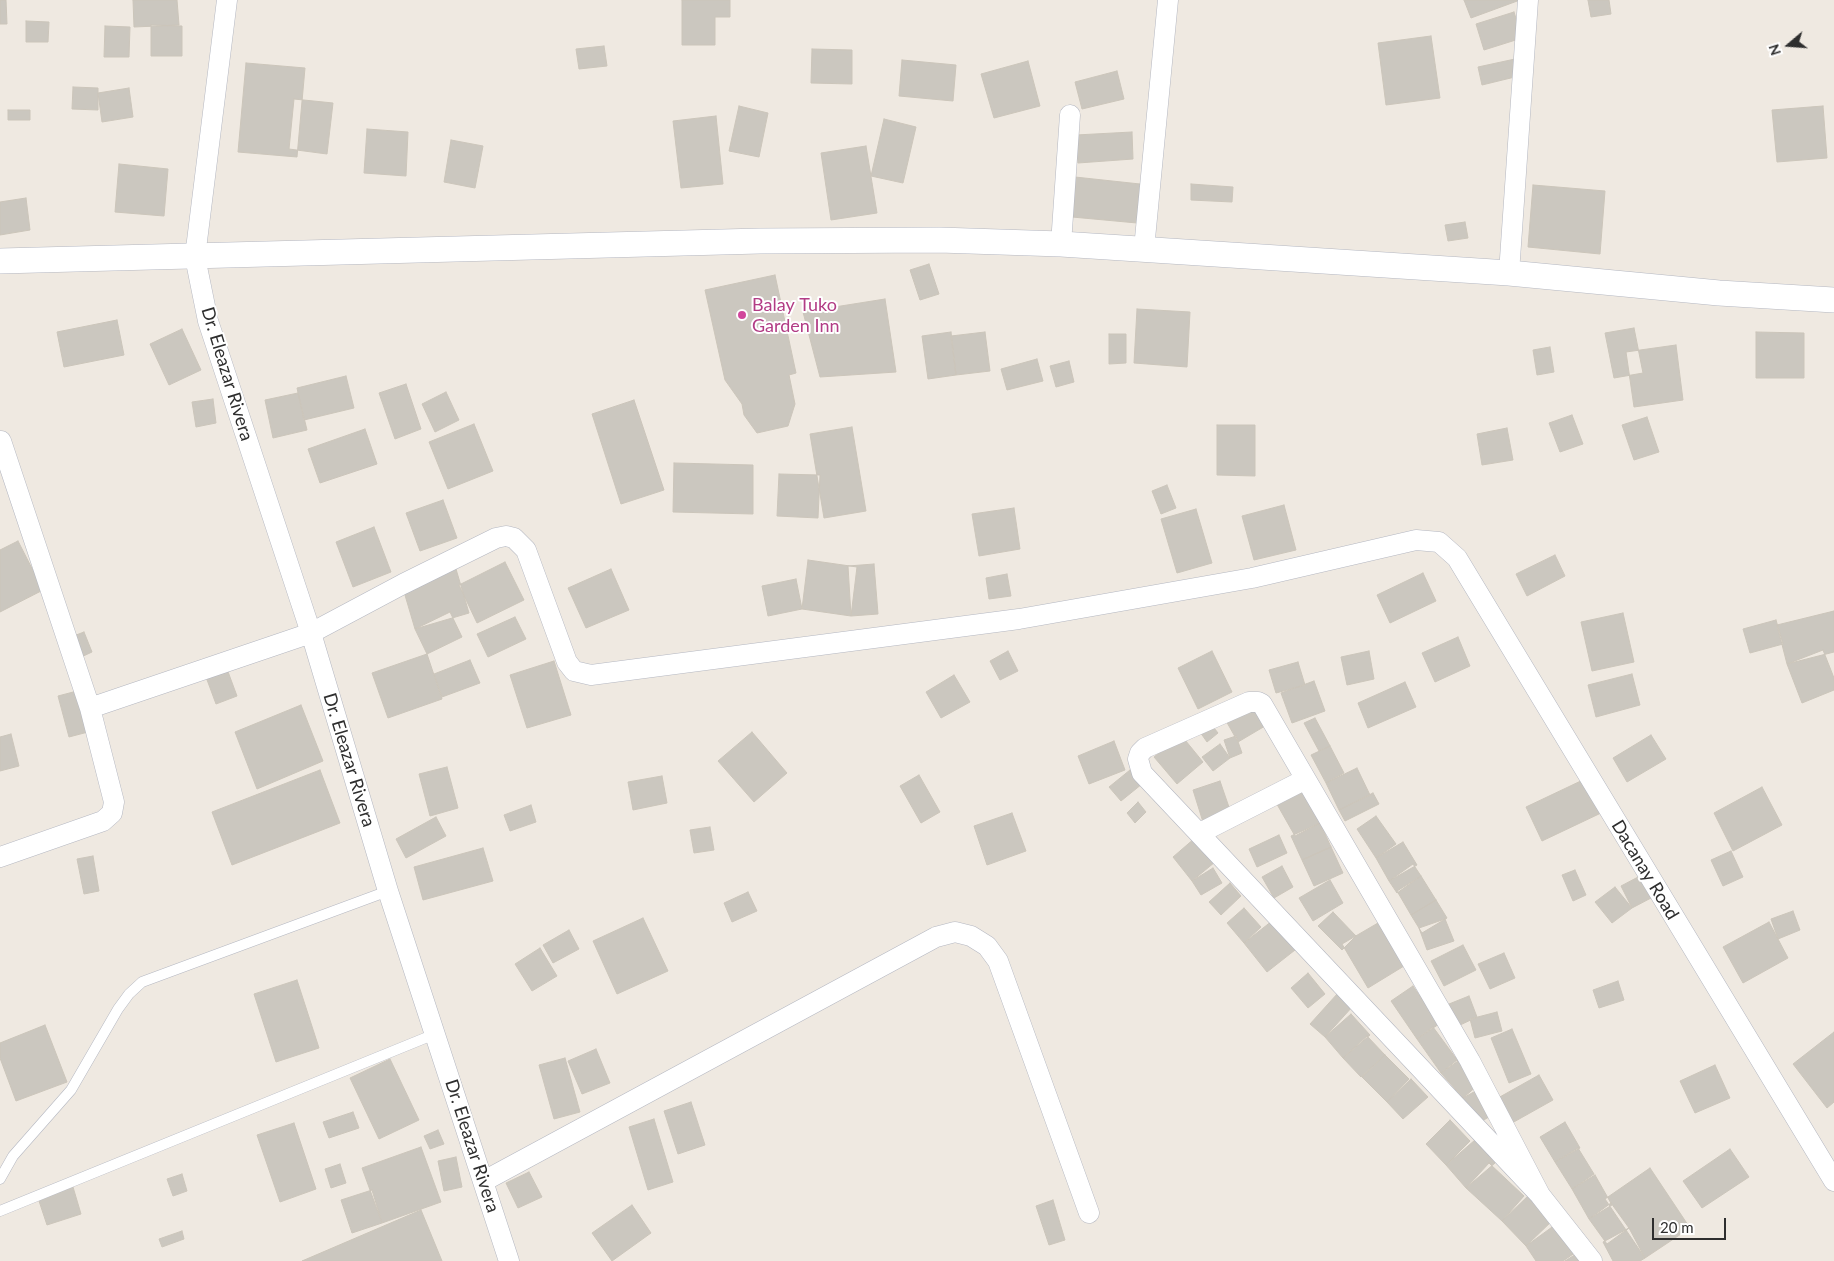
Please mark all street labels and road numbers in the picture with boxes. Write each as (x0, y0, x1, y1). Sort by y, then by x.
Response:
street label: Dr. Eleazar Rivera (196, 304, 258, 444)
street label: Dr. Eleazar Rivera (318, 690, 380, 830)
street label: Dacanay Road (1607, 816, 1683, 924)
street label: Dr. Eleazar Rivera (440, 1077, 504, 1215)

